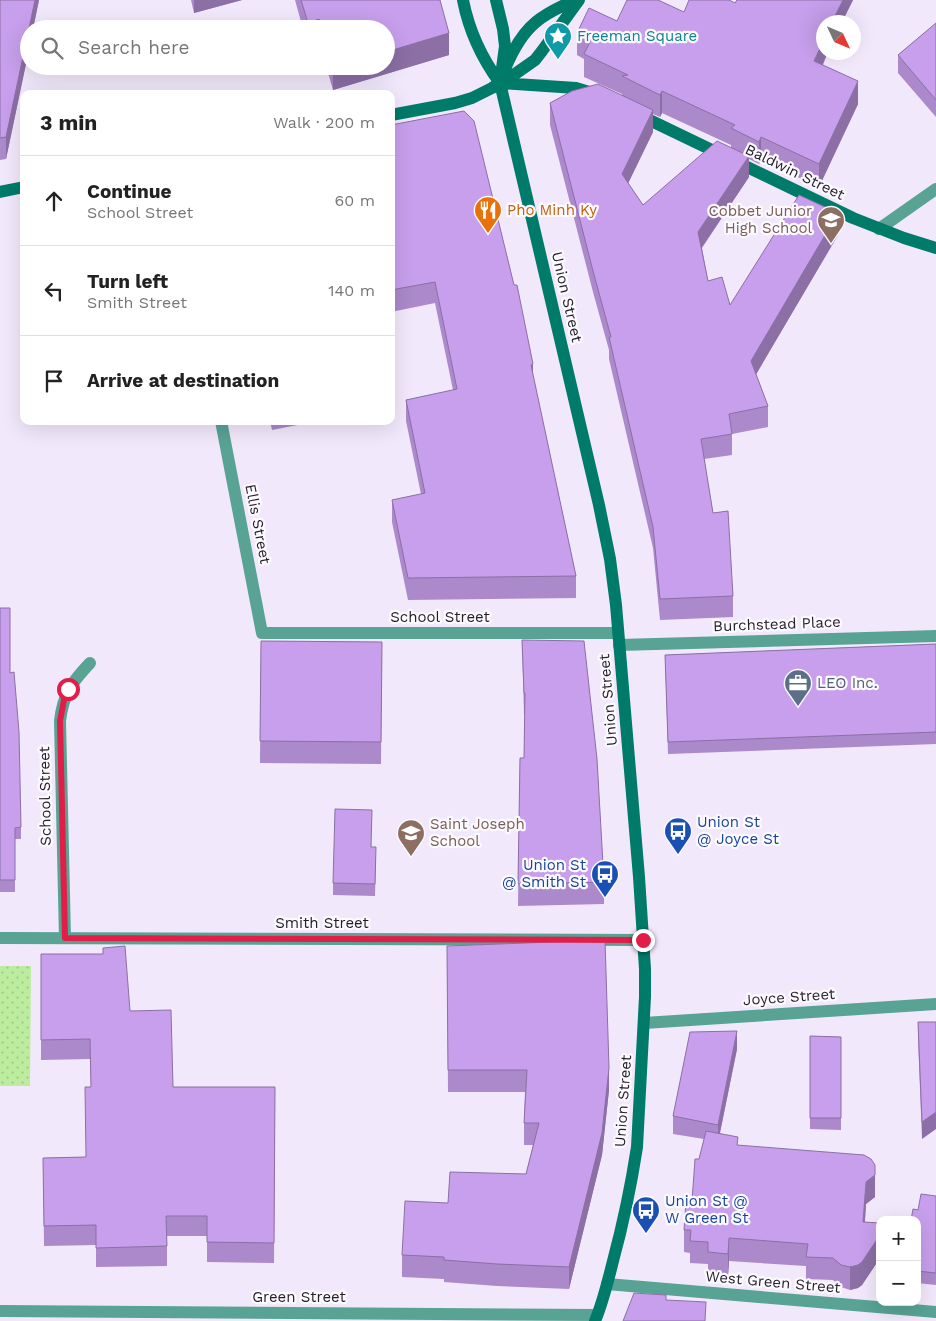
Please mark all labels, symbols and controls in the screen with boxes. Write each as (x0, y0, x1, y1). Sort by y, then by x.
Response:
north arrow (816, 15, 861, 60)
search box (20, 20, 395, 75)
place icon: Freeman Square (543, 21, 573, 60)
place label: Freeman Square (577, 27, 697, 45)
icon: search (38, 34, 66, 62)
text: Search here (78, 36, 189, 59)
text: 3 min (40, 110, 97, 135)
text: Walk · 200 m (273, 113, 375, 132)
street label: Baldwin Street (742, 140, 848, 204)
text: Continue (87, 180, 171, 203)
icon: ahead (40, 187, 68, 215)
text: 60 m (335, 191, 375, 210)
restaurant icon: Pho Minh Ky (473, 195, 503, 234)
place label: Pho Minh Ky (507, 201, 597, 219)
place label: Cobbet Junior High School (708, 202, 812, 237)
text: School Street (87, 203, 193, 222)
school or university icon: Cobbet Junior High School (816, 205, 846, 244)
street label: Union Street (548, 250, 586, 345)
text: Turn left (87, 270, 168, 293)
icon: left (40, 277, 68, 305)
text: 140 m (328, 281, 375, 300)
text: Smith Street (87, 293, 187, 312)
icon: arrive (40, 367, 68, 395)
text: Arrive at destination (87, 369, 279, 392)
street label: Ellis Street (241, 483, 275, 566)
street label: School Street (390, 608, 491, 626)
street label: Burchstead Place (713, 613, 841, 635)
street label: Union Street (595, 652, 621, 747)
office icon: LEO Inc. (783, 668, 813, 707)
place label: LEO Inc. (817, 674, 878, 692)
route start (57, 678, 80, 701)
street label: School Street (35, 745, 55, 846)
place label: Union St @ Joyce St (697, 813, 780, 848)
place label: Saint Joseph School (430, 815, 525, 850)
bus stop icon: Union St @ Joyce St (663, 816, 693, 855)
school or university icon: Saint Joseph School (396, 818, 426, 857)
place label: Union St @ Smith St (502, 856, 587, 891)
bus stop icon: Union St @ Smith St (590, 859, 620, 898)
street label: Smith Street (275, 914, 370, 932)
route end (632, 929, 655, 952)
street label: Joyce Street (742, 985, 836, 1009)
street label: Union Street (611, 1054, 635, 1148)
place label: Union St @ W Green St (665, 1192, 749, 1227)
bus stop icon: Union St @ W Green St (631, 1195, 661, 1234)
map controls (876, 1216, 921, 1306)
button: + (876, 1216, 921, 1261)
button: − (876, 1261, 921, 1306)
street label: West Green Street (705, 1267, 842, 1297)
street label: Green Street (252, 1288, 347, 1306)

